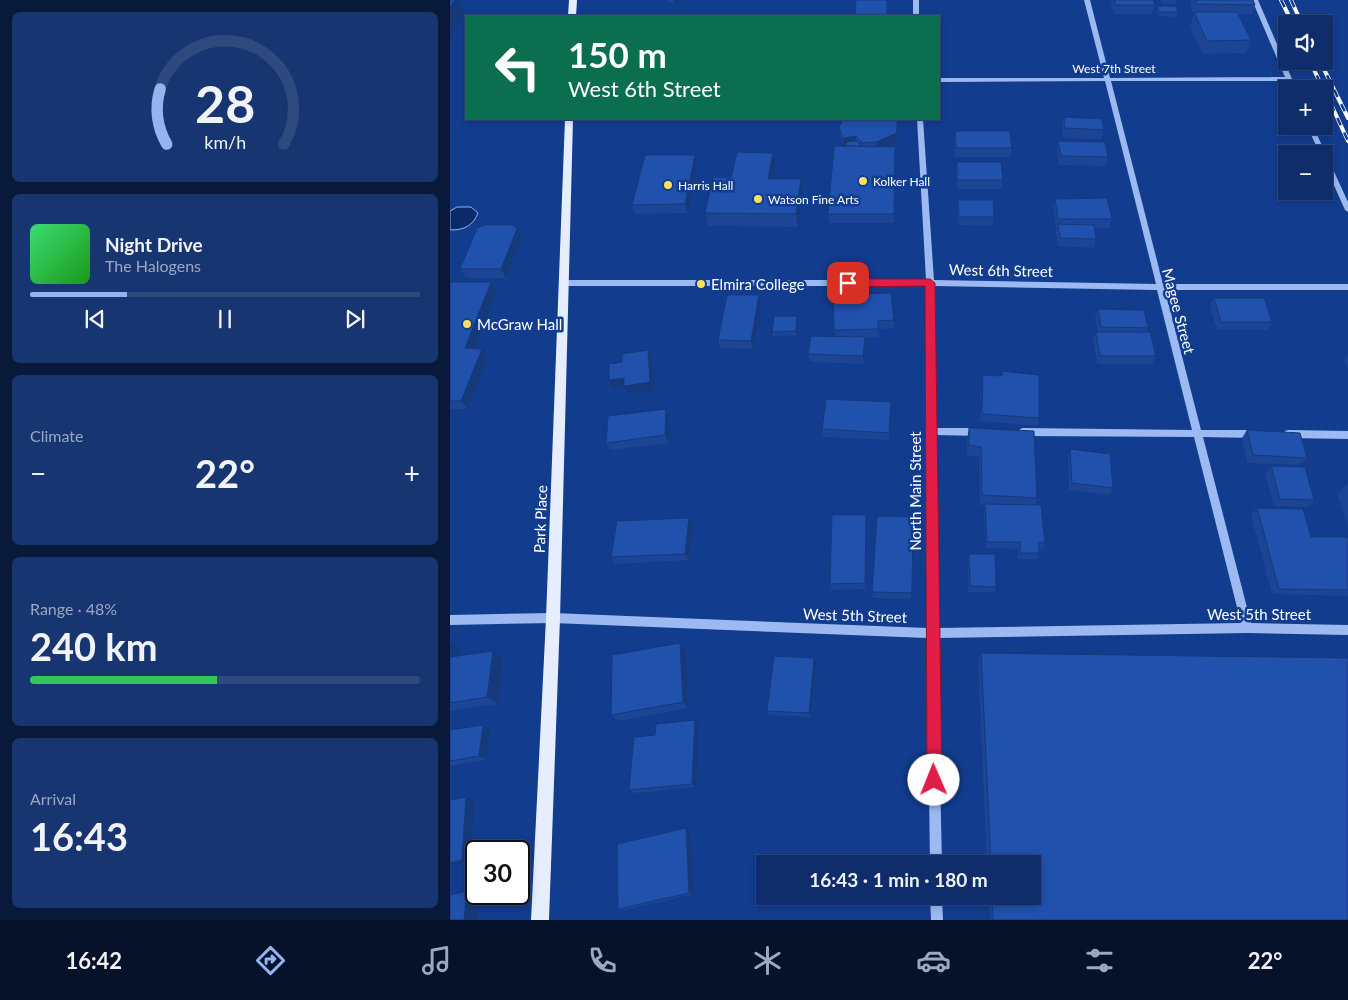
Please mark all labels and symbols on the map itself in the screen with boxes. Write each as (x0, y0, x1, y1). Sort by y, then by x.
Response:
street label: West 7th Street (1072, 61, 1156, 76)
place label: Kolker Hall (873, 174, 930, 189)
marker: Kolker Hall (857, 175, 869, 187)
place label: Harris Hall (678, 178, 733, 193)
marker: Harris Hall (662, 179, 674, 191)
place label: Watson Fine Arts (768, 192, 859, 207)
marker: Watson Fine Arts (752, 193, 764, 205)
street label: West 6th Street (949, 260, 1054, 280)
pin (827, 262, 869, 304)
street label: Magee Street (1159, 266, 1199, 356)
place label: Elmira College (711, 275, 805, 293)
marker: Elmira College (695, 278, 707, 290)
place label: McGraw Hall (477, 315, 562, 333)
marker: McGraw Hall (461, 318, 473, 330)
street label: North Main Street (906, 431, 924, 551)
street label: Park Place (530, 485, 550, 553)
street label: West 5th Street (803, 604, 908, 626)
street label: West 5th Street (1207, 605, 1312, 623)
position arrow (907, 753, 959, 805)
speed limit sign: 30 (465, 840, 530, 905)

